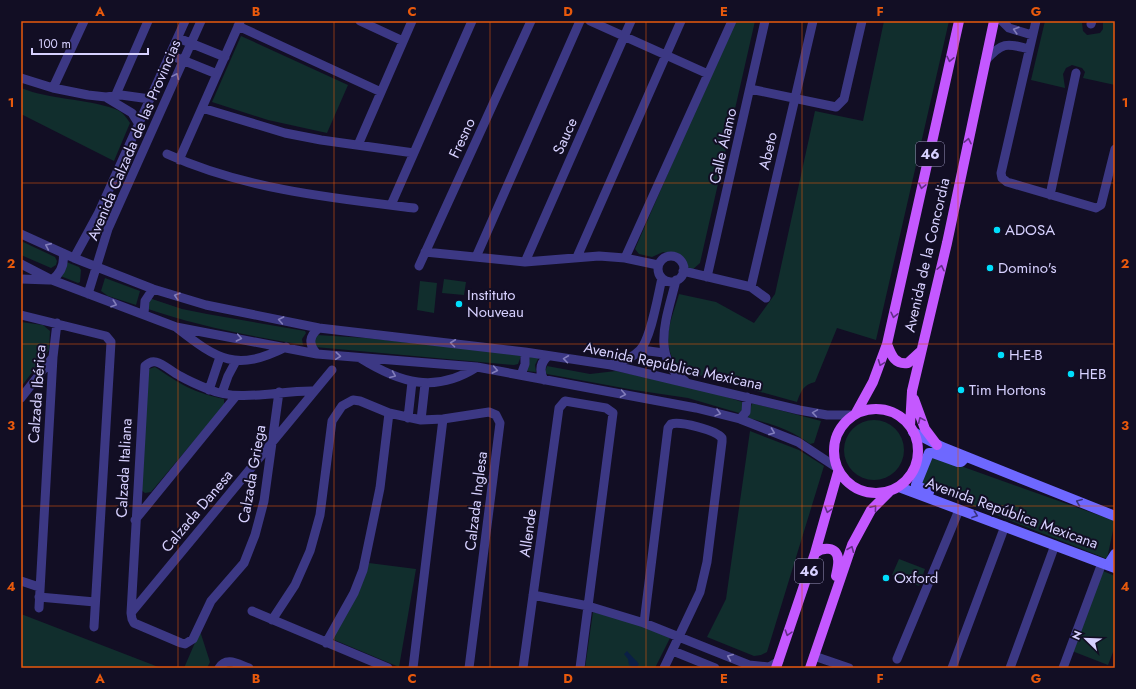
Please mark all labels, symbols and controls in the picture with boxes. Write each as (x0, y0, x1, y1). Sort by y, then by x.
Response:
text: A (94, 2, 105, 21)
text: B (252, 2, 261, 21)
text: C (407, 2, 417, 21)
text: D (563, 2, 573, 21)
text: E (720, 2, 728, 21)
text: F (876, 2, 884, 21)
text: G (1031, 2, 1042, 21)
one-way arrow (1012, 26, 1019, 35)
scale bar (32, 30, 148, 56)
text: 100 m (38, 35, 71, 53)
street label: Avenida Calzada de las Provincias (82, 36, 186, 244)
one-way arrow (947, 56, 955, 62)
one-way arrow (171, 73, 179, 81)
text: 1 (8, 93, 14, 112)
text: 1 (1122, 93, 1128, 112)
street label: Calle Álamo (704, 106, 742, 186)
street label: Fresno (443, 114, 481, 162)
street label: Sauce (547, 114, 583, 158)
street label: Abeto (753, 130, 783, 172)
one-way arrow (964, 138, 972, 144)
road number: 46 (916, 142, 944, 166)
street label: Avenida de la Concordia (899, 176, 955, 334)
one-way arrow (919, 183, 927, 189)
place label: ADOSA (1005, 219, 1055, 241)
marker: ADOSA (992, 225, 1002, 235)
one-way arrow (44, 243, 52, 251)
text: 2 (7, 254, 15, 273)
text: 2 (1121, 254, 1129, 273)
place label: Domino's (998, 257, 1056, 279)
marker: Domino's (985, 263, 995, 273)
one-way arrow (937, 265, 945, 271)
place label: Instituto Nouveau (467, 284, 524, 323)
one-way arrow (174, 292, 181, 301)
one-way arrow (111, 299, 118, 307)
marker: Instituto Nouveau (454, 299, 464, 309)
one-way arrow (890, 312, 898, 318)
one-way arrow (278, 316, 284, 325)
one-way arrow (236, 334, 242, 342)
street label: Avenida República Mexicana (582, 336, 764, 396)
one-way arrow (450, 339, 457, 348)
street label: Calzada Ibérica (23, 344, 51, 444)
place label: H-E-B (1009, 344, 1043, 366)
marker: H-E-B (996, 350, 1006, 360)
one-way arrow (335, 351, 341, 360)
one-way arrow (563, 355, 569, 364)
one-way arrow (877, 360, 885, 367)
place label: HEB (1079, 363, 1106, 385)
one-way arrow (492, 365, 498, 374)
marker: HEB (1066, 369, 1076, 379)
one-way arrow (389, 370, 397, 378)
place label: Tim Hortons (969, 379, 1046, 401)
marker: Tim Hortons (956, 385, 966, 395)
one-way arrow (620, 389, 626, 398)
one-way arrow (715, 409, 721, 417)
one-way arrow (812, 409, 818, 418)
text: 3 (7, 416, 15, 435)
text: 3 (1121, 416, 1129, 435)
one-way arrow (918, 417, 926, 424)
street label: Calzada Italiana (110, 418, 138, 518)
street label: Calzada Griega (233, 423, 271, 525)
one-way arrow (768, 427, 776, 435)
street label: Calzada Inglesa (459, 450, 493, 552)
street label: Calzada Danesa (156, 465, 238, 557)
street label: Avenida República Mexicana (923, 472, 1101, 554)
one-way arrow (1075, 499, 1083, 507)
one-way arrow (869, 505, 876, 512)
one-way arrow (824, 506, 832, 513)
street label: Allende (514, 507, 542, 559)
one-way arrow (971, 511, 978, 519)
one-way arrow (846, 546, 854, 554)
road number: 46 (795, 559, 823, 583)
place label: Oxford (894, 567, 938, 589)
marker: Oxford (881, 573, 891, 583)
text: 4 (6, 577, 16, 596)
text: 4 (1120, 577, 1130, 596)
north arrow (1066, 619, 1106, 659)
text: N (1068, 628, 1086, 642)
one-way arrow (784, 630, 793, 637)
one-way arrow (726, 653, 733, 661)
text: A (94, 669, 105, 688)
text: B (252, 669, 261, 688)
text: C (407, 669, 417, 688)
text: D (563, 669, 573, 688)
text: E (720, 669, 728, 688)
text: F (876, 669, 884, 688)
text: G (1031, 669, 1042, 688)

